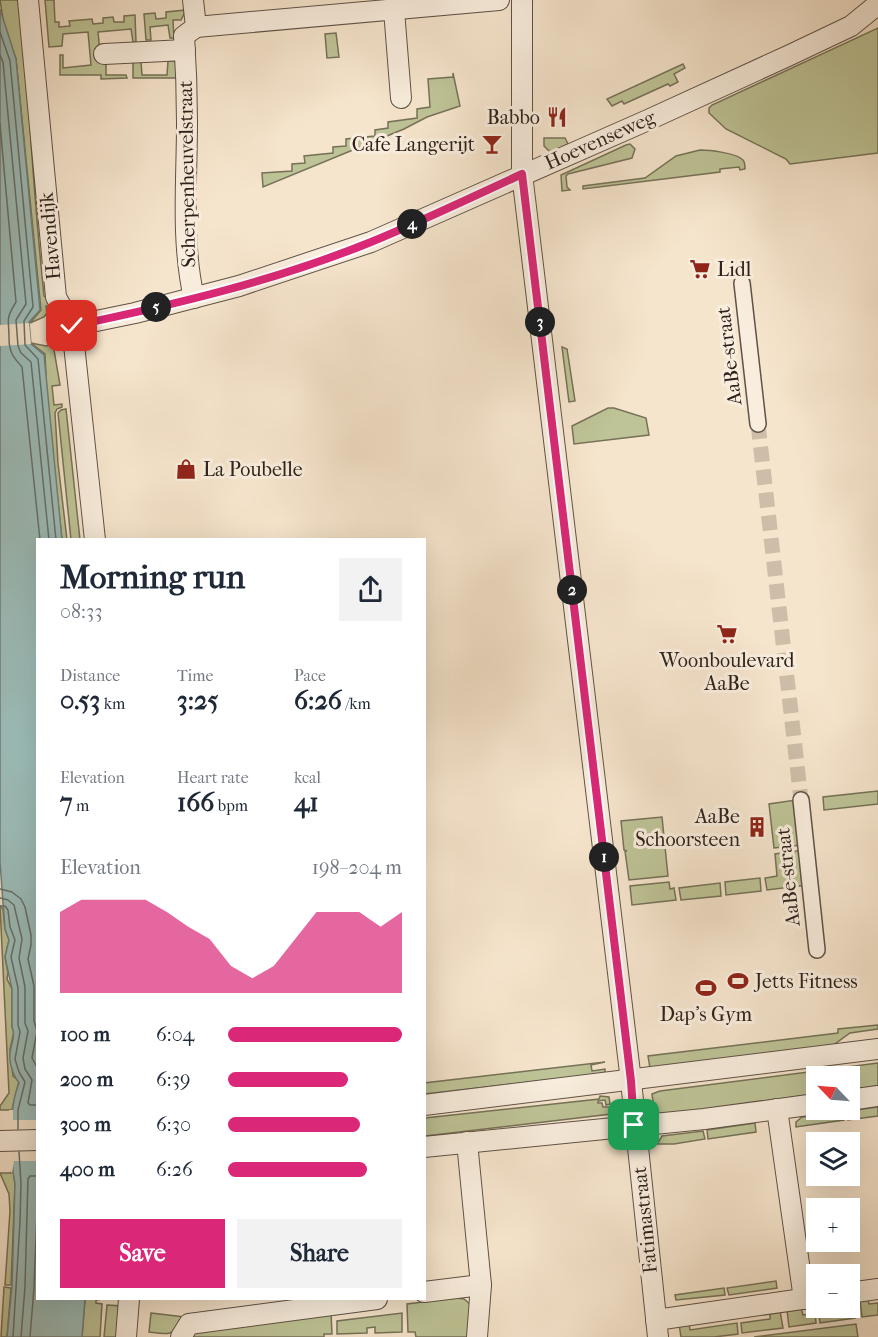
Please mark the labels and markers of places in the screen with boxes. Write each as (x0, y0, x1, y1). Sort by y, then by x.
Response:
restaurant icon: Babbo (545, 105, 569, 129)
place label: Babbo (487, 106, 540, 129)
bar icon: Cafe Langerijt (480, 132, 504, 156)
place label: Cafe Langerijt (352, 133, 475, 156)
pin: 4 (397, 209, 427, 239)
supermarket icon: Lidl (688, 257, 712, 281)
place label: Lidl (717, 258, 752, 281)
pin: 5 (141, 292, 171, 322)
pin (46, 300, 97, 351)
pin: 3 (525, 307, 555, 337)
shop icon: La Poubelle (174, 457, 198, 481)
place label: La Poubelle (203, 458, 303, 481)
pin: 2 (557, 575, 587, 605)
supermarket icon: Woonboulevard AaBe (715, 622, 739, 646)
place label: Woonboulevard AaBe (659, 649, 796, 695)
place label: AaBe Schoorsteen (635, 805, 740, 851)
building icon: AaBe Schoorsteen (745, 815, 769, 839)
pin: 1 (589, 842, 619, 872)
sports icon: Jetts Fitness (726, 969, 750, 993)
place label: Jetts Fitness (753, 970, 858, 993)
sports icon: Dap's Gym (694, 976, 718, 1000)
place label: Dap's Gym (660, 1003, 753, 1026)
pin (608, 1099, 659, 1150)

